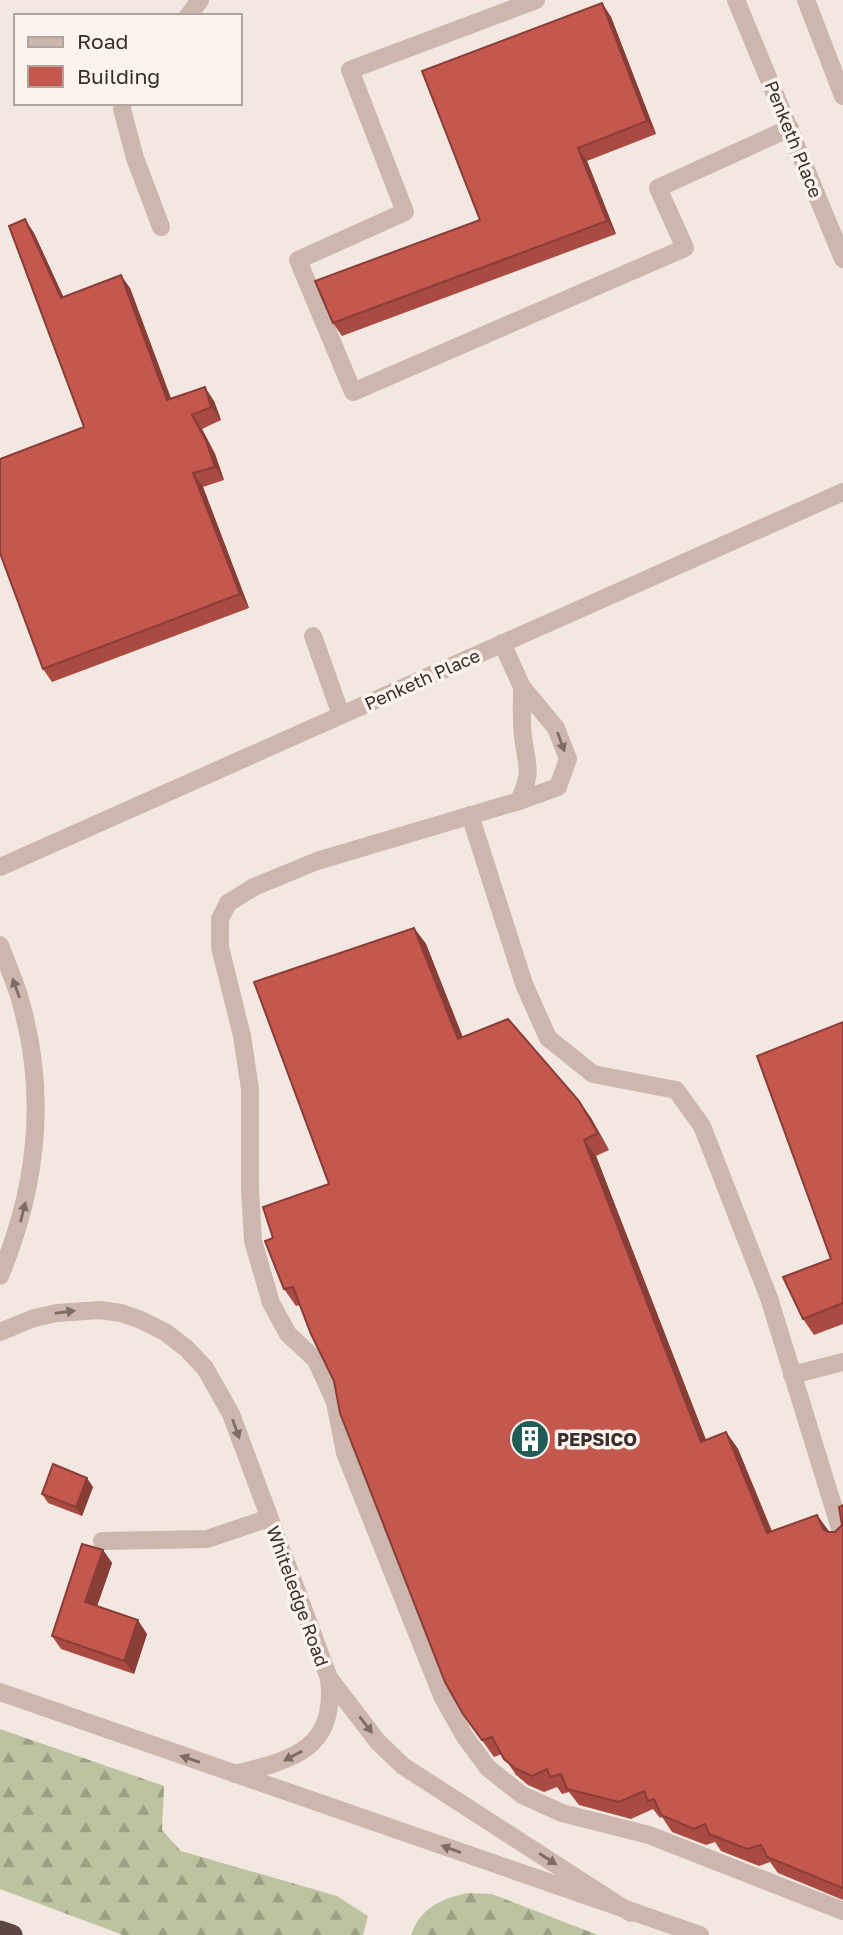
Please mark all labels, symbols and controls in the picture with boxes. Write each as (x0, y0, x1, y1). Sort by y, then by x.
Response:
legend (14, 14, 242, 105)
text: Road (77, 28, 128, 54)
text: Building (77, 63, 160, 89)
street label: Penketh Place (761, 77, 827, 201)
street label: Penketh Place (361, 644, 483, 714)
one-way arrow (556, 732, 567, 753)
one-way arrow (10, 977, 21, 998)
one-way arrow (18, 1200, 29, 1222)
one-way arrow (54, 1306, 76, 1317)
building icon: PEPSICO (509, 1418, 551, 1460)
one-way arrow (231, 1419, 242, 1440)
place label: PEPSICO (557, 1428, 637, 1450)
street label: Whiteledge Road (262, 1523, 334, 1669)
one-way arrow (358, 1716, 373, 1734)
one-way arrow (283, 1751, 303, 1762)
one-way arrow (180, 1753, 201, 1764)
one-way arrow (441, 1843, 462, 1854)
one-way arrow (539, 1852, 557, 1866)

